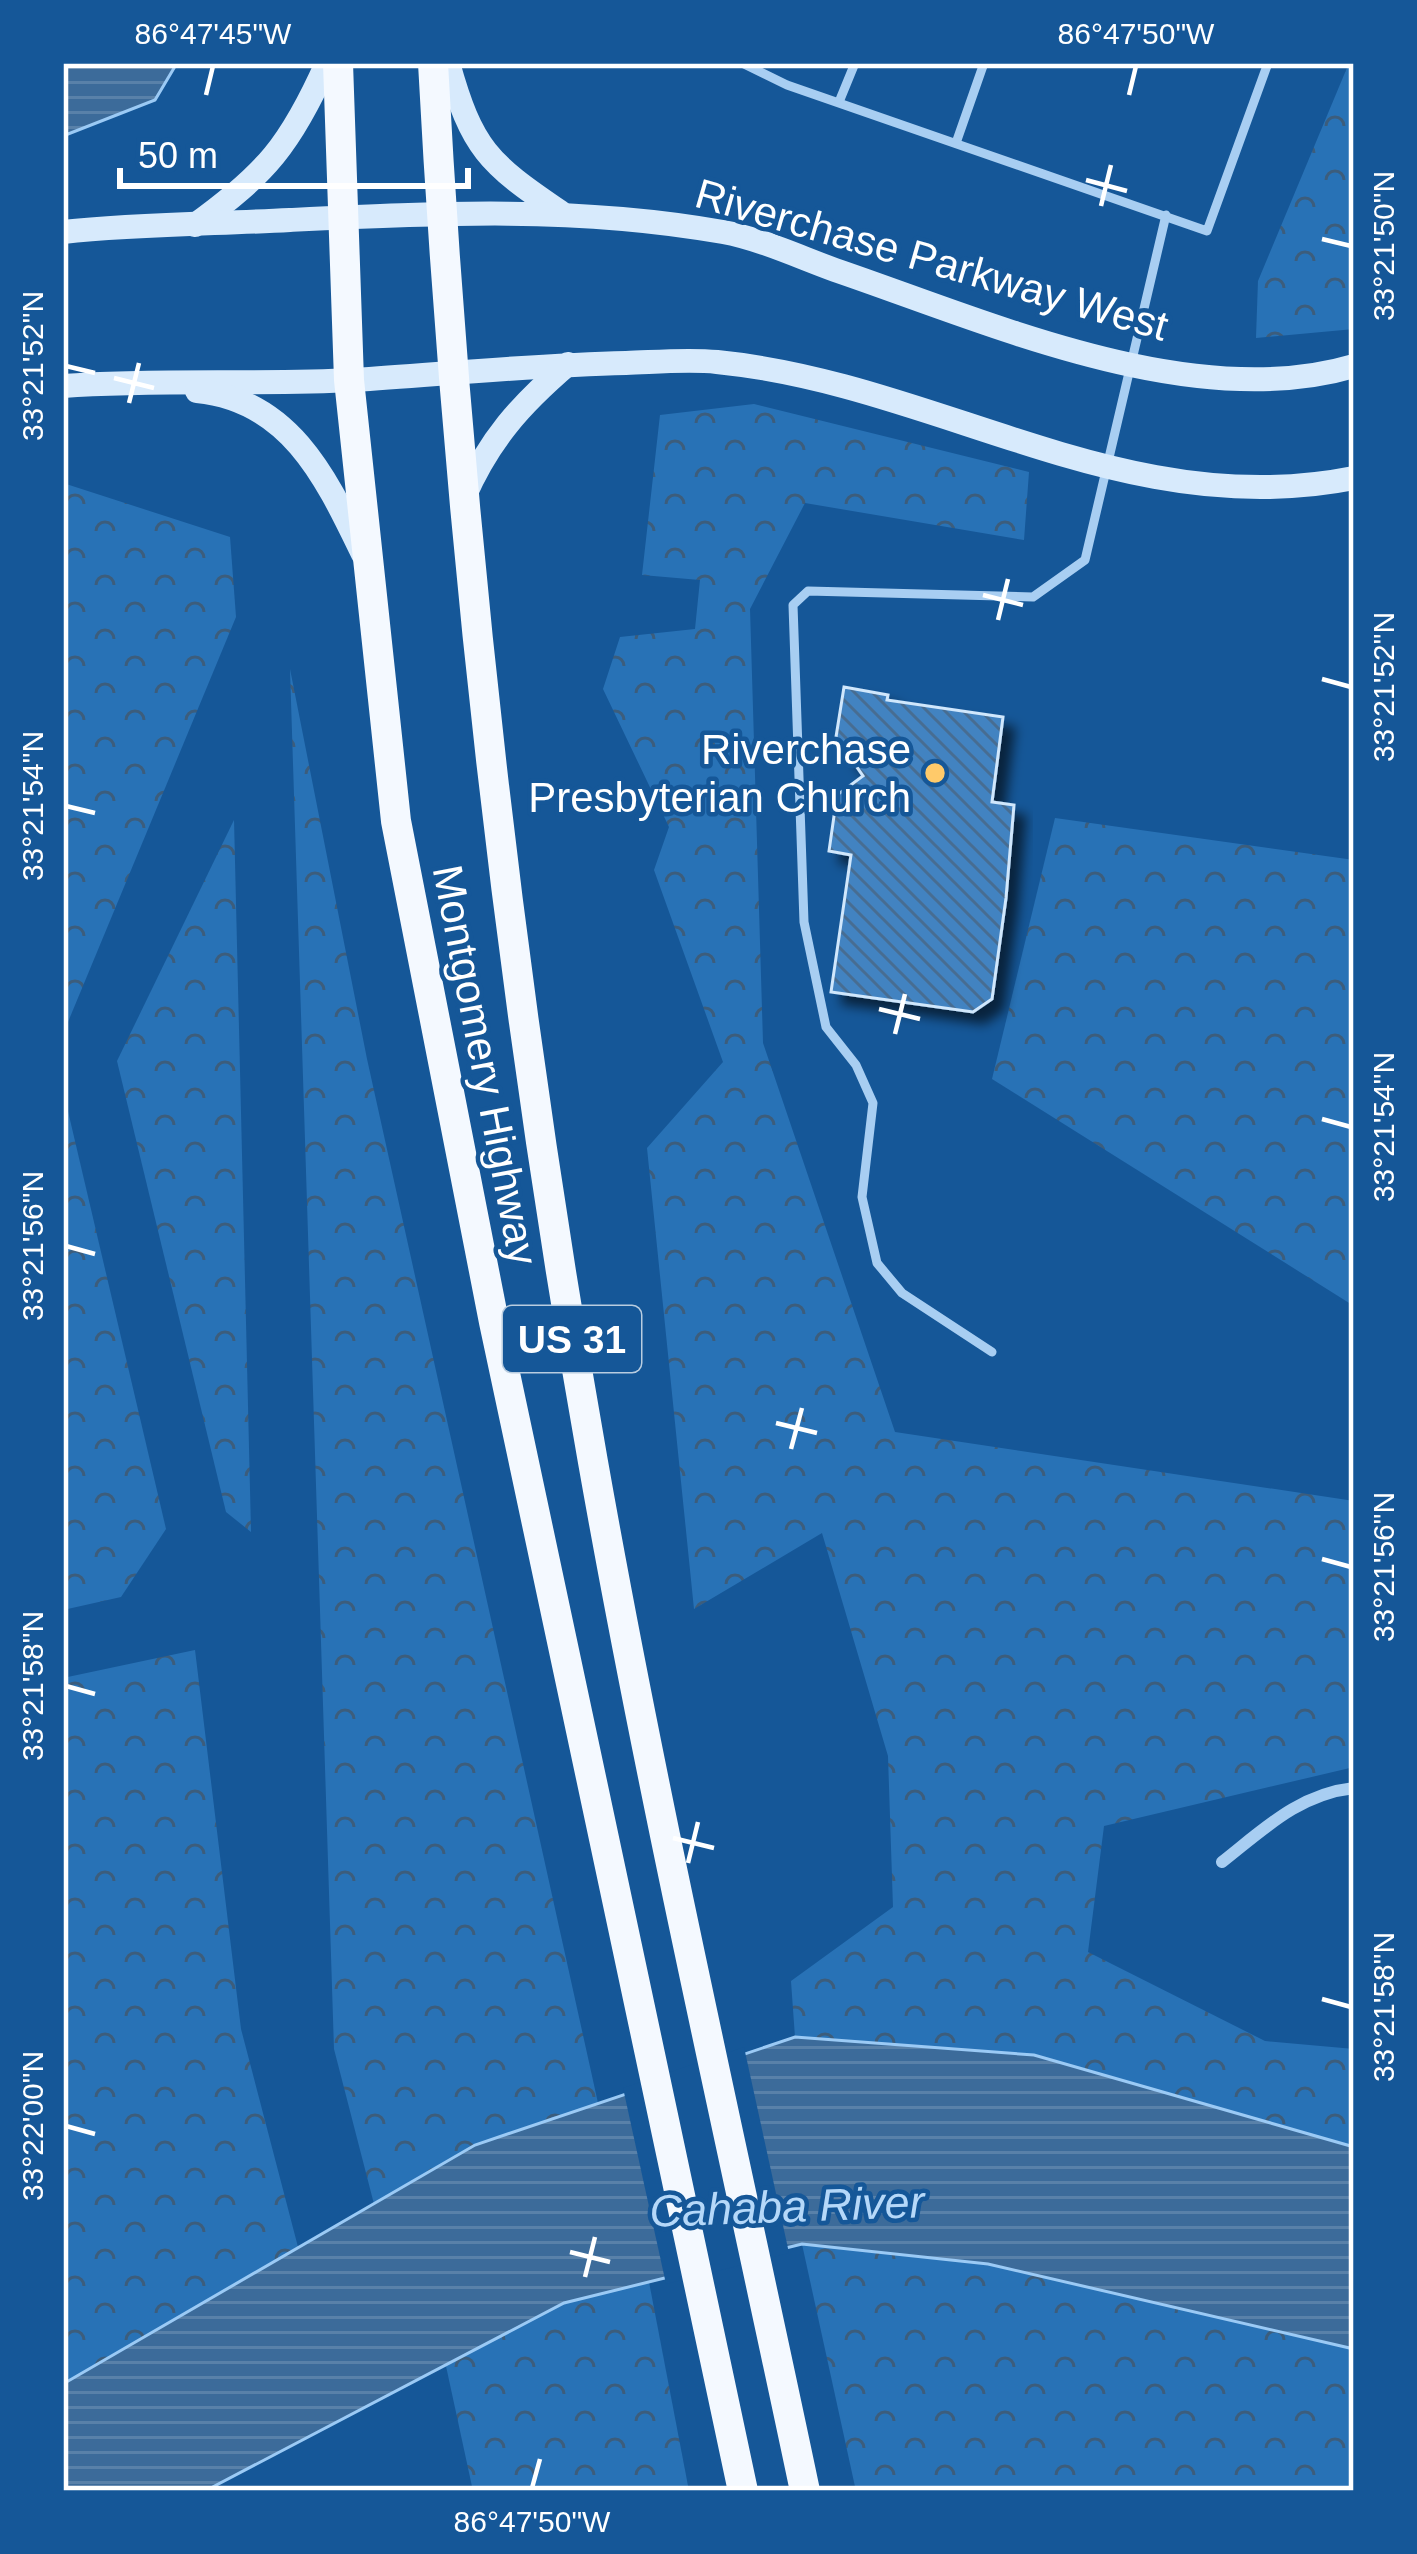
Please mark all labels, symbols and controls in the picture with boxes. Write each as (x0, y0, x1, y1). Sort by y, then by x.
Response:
text: 86°47'45"W (135, 17, 292, 50)
text: 86°47'50"W (1058, 17, 1215, 50)
scale bar (120, 114, 468, 188)
text: 50 m (138, 135, 218, 176)
street label: Riverchase Parkway West (690, 169, 1174, 350)
text: 33°21'50"N (1367, 171, 1400, 321)
text: 33°21'52"N (16, 291, 49, 441)
text: 33°21'52"N (1367, 612, 1400, 762)
place label: Riverchase Presbyterian Church (528, 726, 911, 821)
text: 33°21'54"N (16, 731, 49, 881)
marker: Riverchase Presbyterian Church (922, 760, 948, 786)
street label: Montgomery Highway (424, 861, 547, 1269)
text: 33°21'54"N (1367, 1052, 1400, 1202)
text: 33°21'56"N (16, 1171, 49, 1321)
road number: US 31 (503, 1306, 641, 1372)
text: 33°21'56"N (1367, 1492, 1400, 1642)
text: 33°21'58"N (16, 1611, 49, 1761)
text: 33°21'58"N (1367, 1932, 1400, 2082)
text: 33°22'00"N (16, 2051, 49, 2201)
water label: Cahaba River (649, 2176, 927, 2237)
text: 86°47'50"W (454, 2505, 611, 2538)

